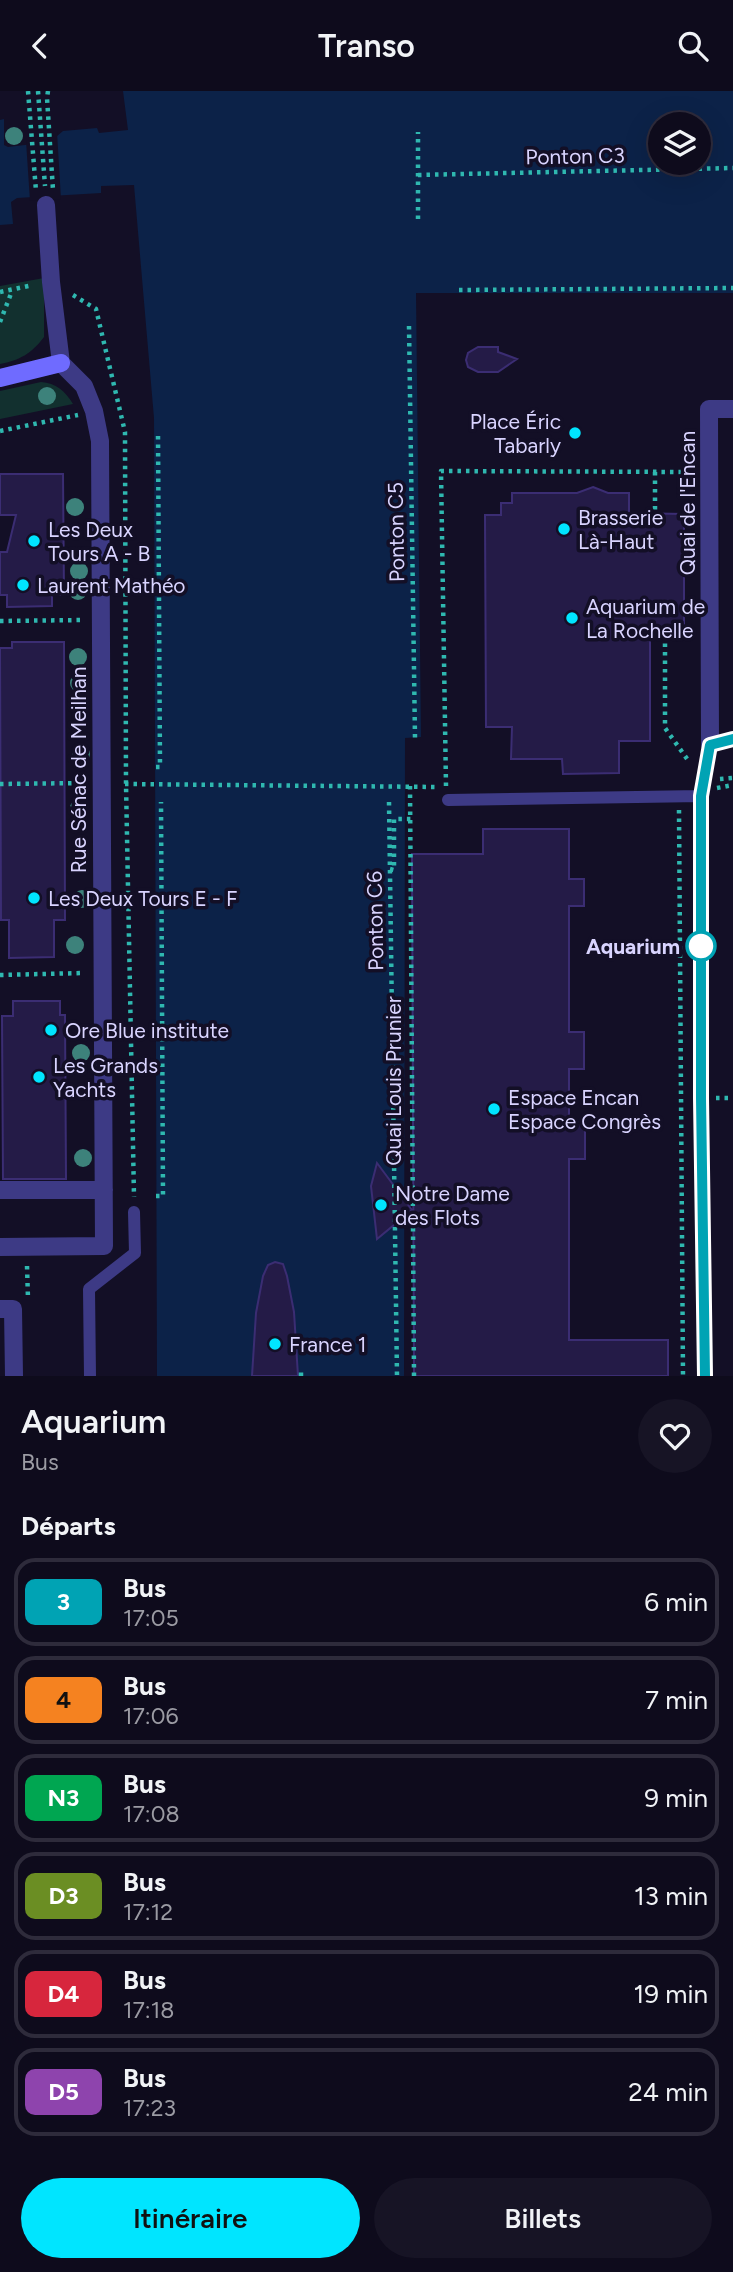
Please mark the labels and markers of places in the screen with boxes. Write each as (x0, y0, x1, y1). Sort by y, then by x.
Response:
place label: Place Éric Tabarly (470, 409, 561, 458)
marker: Place Éric Tabarly (567, 425, 583, 441)
place label: Brasserie Là-Haut (578, 505, 663, 554)
place label: Les Deux Tours A - B (48, 517, 150, 566)
marker: Brasserie Là-Haut (556, 521, 572, 537)
marker: Les Deux Tours A - B (26, 533, 42, 549)
place label: Laurent Mathéo (37, 573, 186, 598)
marker: Laurent Mathéo (15, 577, 31, 593)
place label: Aquarium de La Rochelle (586, 594, 705, 643)
marker: Aquarium de La Rochelle (564, 610, 580, 626)
place label: Les Deux Tours E - F (48, 886, 237, 911)
marker: Les Deux Tours E - F (26, 890, 42, 906)
marker: Aquarium (686, 931, 716, 961)
place label: Aquarium (586, 934, 680, 959)
place label: Ore Blue institute (65, 1018, 229, 1043)
marker: Ore Blue institute (43, 1022, 59, 1038)
place label: Les Grands Yachts (53, 1053, 158, 1102)
marker: Les Grands Yachts (31, 1069, 47, 1085)
place label: Espace Encan Espace Congrès (508, 1085, 661, 1134)
marker: Espace Encan Espace Congrès (486, 1101, 502, 1117)
place label: Notre Dame des Flots (395, 1181, 510, 1230)
marker: Notre Dame des Flots (373, 1197, 389, 1213)
place label: France 1 (289, 1332, 366, 1357)
marker: France 1 (267, 1336, 283, 1352)

